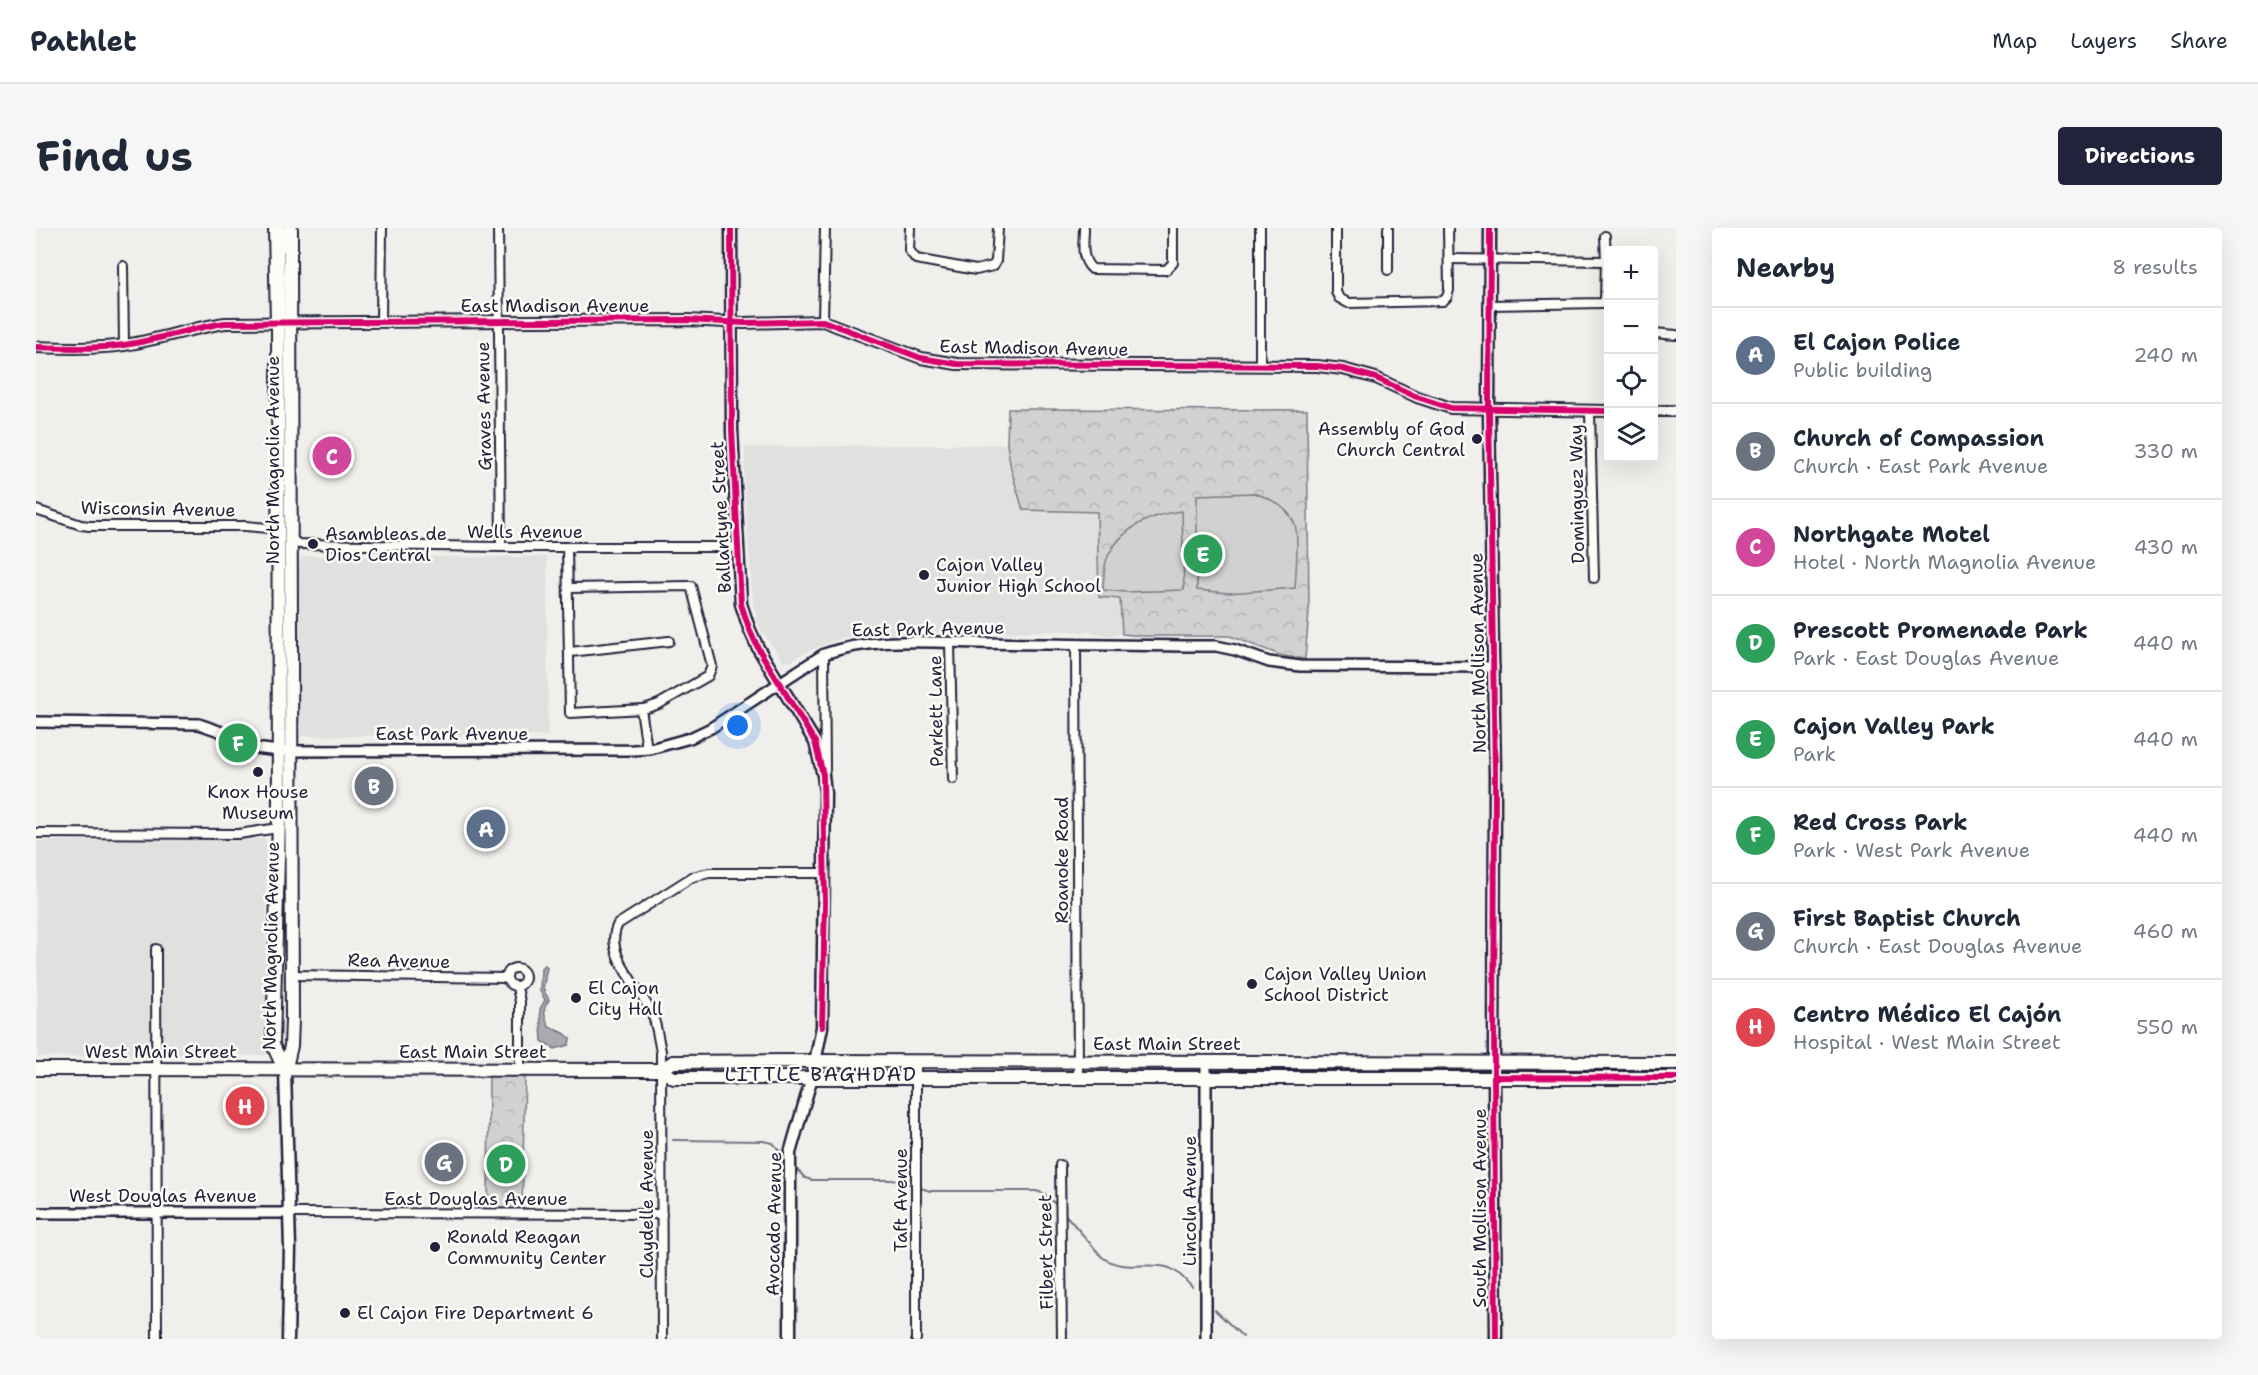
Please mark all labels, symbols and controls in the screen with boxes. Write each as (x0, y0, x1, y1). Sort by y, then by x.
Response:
text: Pathlet (30, 22, 137, 60)
text: Map (1992, 27, 2037, 55)
text: Layers (2070, 27, 2137, 55)
text: Share (2170, 27, 2228, 55)
button: Directions (2058, 127, 2222, 185)
text: Find us (36, 128, 193, 184)
map controls (1604, 246, 1658, 462)
button: + (1604, 246, 1658, 300)
text: Nearby (1736, 250, 1835, 285)
text: 8 results (2112, 254, 2198, 280)
street label: East Madison Avenue (460, 294, 650, 318)
button: − (1604, 300, 1658, 354)
text: El Cajon Police (1793, 328, 1960, 357)
street label: East Madison Avenue (939, 334, 1129, 362)
street label: Graves Avenue (471, 341, 497, 471)
text: A (1748, 342, 1763, 368)
text: 240 m (2133, 342, 2198, 368)
button: locate (1604, 354, 1658, 408)
street label: North Magnolia Avenue (261, 355, 285, 565)
text: Public building (1793, 357, 1932, 383)
button: layers (1604, 408, 1658, 462)
place label: Assembly of God Church Central (1318, 417, 1466, 462)
street label: Dominguez Way (1564, 424, 1590, 564)
text: Church of Compassion (1793, 424, 2044, 453)
marker: Assembly of God Church Central (1470, 432, 1484, 446)
pin: C (312, 434, 352, 478)
text: B (1749, 438, 1762, 464)
text: 330 m (2134, 438, 2198, 464)
street label: Ballantyne Street (705, 440, 737, 594)
text: Church · East Park Avenue (1793, 453, 2048, 479)
street label: Wisconsin Avenue (80, 496, 236, 522)
street label: Wells Avenue (467, 520, 583, 544)
text: Northgate Motel (1793, 520, 1990, 549)
place label: Asambleas de Dios Central (325, 522, 447, 567)
pin: E (1184, 532, 1222, 576)
text: C (1749, 534, 1762, 560)
text: 430 m (2134, 534, 2198, 560)
marker: Asambleas de Dios Central (306, 537, 320, 551)
text: Hotel · North Magnolia Avenue (1793, 549, 2096, 575)
street label: North Mollison Avenue (1464, 552, 1492, 754)
place label: Cajon Valley Junior High School (936, 553, 1101, 598)
marker: Cajon Valley Junior High School (917, 568, 931, 582)
street label: East Park Avenue (851, 616, 1005, 642)
text: Prescott Promenade Park (1793, 616, 2088, 645)
text: D (1748, 630, 1763, 656)
text: 440 m (2133, 630, 2198, 656)
text: Park · East Douglas Avenue (1793, 645, 2059, 671)
street label: Parkett Lane (923, 655, 949, 767)
your location (723, 711, 752, 740)
text: Cajon Valley Park (1793, 712, 1995, 741)
pin: F (218, 720, 258, 766)
street label: East Park Avenue (376, 722, 528, 746)
text: E (1749, 726, 1762, 752)
text: 440 m (2133, 726, 2198, 752)
text: Park (1793, 741, 1836, 767)
pin: B (354, 764, 394, 808)
marker: Knox House Museum (251, 765, 265, 779)
place label: Knox House Museum (207, 780, 309, 825)
street label: Roanoke Road (1050, 797, 1074, 923)
pin: A (466, 806, 506, 852)
text: Red Cross Park (1793, 808, 1967, 837)
text: F (1750, 822, 1761, 848)
text: 440 m (2133, 822, 2198, 848)
text: Park · West Park Avenue (1793, 837, 2030, 863)
street label: North Magnolia Avenue (257, 841, 285, 1051)
text: First Baptist Church (1793, 904, 2021, 933)
text: G (1747, 918, 1764, 944)
text: 460 m (2133, 918, 2198, 944)
text: Church · East Douglas Avenue (1793, 933, 2082, 959)
street label: Rea Avenue (347, 948, 451, 974)
place label: Cajon Valley Union School District (1264, 962, 1427, 1007)
place label: El Cajon City Hall (588, 976, 663, 1021)
marker: Cajon Valley Union School District (1245, 977, 1259, 991)
marker: El Cajon City Hall (569, 991, 583, 1005)
text: Centro Médico El Cajón (1793, 1000, 2061, 1029)
text: H (1748, 1014, 1763, 1040)
text: 550 m (2136, 1014, 2198, 1040)
text: Hospital · West Main Street (1793, 1029, 2061, 1055)
street label: East Main Street (1093, 1032, 1241, 1056)
street label: West Main Street (85, 1040, 237, 1064)
street label: East Main Street (399, 1040, 547, 1064)
district label: LITTLE BAGHDAD (725, 1061, 917, 1087)
pin: H (226, 1084, 264, 1128)
street label: South Mollison Avenue (1468, 1108, 1492, 1308)
street label: Claydelle Avenue (635, 1129, 659, 1279)
street label: Lincoln Avenue (1178, 1136, 1202, 1266)
pin: G (424, 1140, 464, 1184)
pin: D (486, 1142, 526, 1186)
street label: Taft Avenue (889, 1148, 913, 1252)
street label: Avocado Avenue (761, 1152, 787, 1296)
street label: West Douglas Avenue (69, 1184, 257, 1208)
street label: East Douglas Avenue (384, 1187, 568, 1211)
street label: Filbert Street (1033, 1194, 1059, 1310)
place label: Ronald Reagan Community Center (447, 1225, 607, 1270)
marker: Ronald Reagan Community Center (428, 1240, 442, 1254)
place label: El Cajon Fire Department 6 (357, 1301, 594, 1325)
marker: El Cajon Fire Department 6 (338, 1306, 352, 1320)

